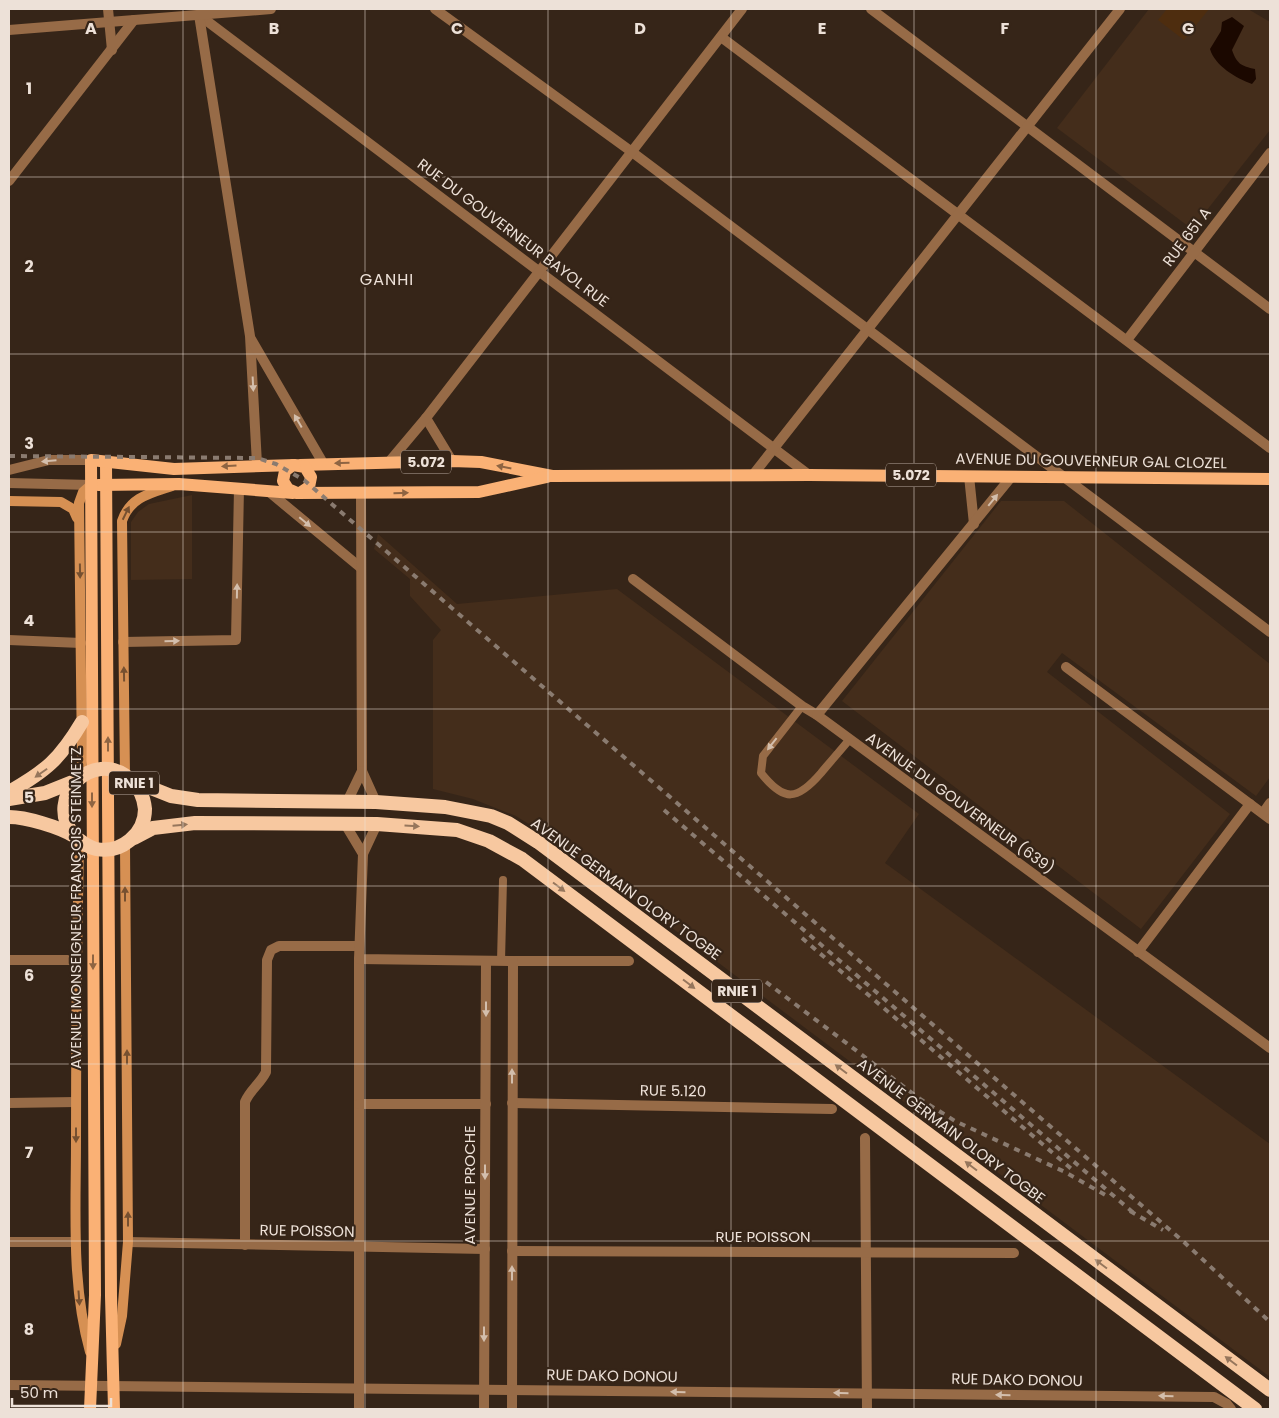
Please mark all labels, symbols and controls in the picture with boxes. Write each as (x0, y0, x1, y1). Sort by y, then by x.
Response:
text: A (85, 17, 97, 40)
text: B (269, 17, 279, 40)
text: C (451, 17, 463, 40)
text: D (634, 17, 646, 40)
text: E (818, 17, 826, 40)
text: F (1001, 17, 1010, 40)
text: G (1182, 17, 1194, 40)
text: 1 (26, 77, 32, 100)
street label: RUE DU GOUVERNEUR BAYOL RUE (413, 154, 613, 312)
street label: RUE 651 A (1158, 203, 1216, 270)
text: 2 (24, 255, 34, 278)
district label: GANHI (360, 268, 414, 291)
one-way arrow (249, 377, 257, 393)
one-way arrow (294, 415, 303, 428)
text: 3 (24, 432, 34, 455)
street label: AVENUE DU GOUVERNEUR GAL CLOZEL (955, 448, 1227, 473)
road number: 5.072 (401, 451, 451, 474)
one-way arrow (41, 457, 57, 465)
one-way arrow (334, 459, 350, 467)
one-way arrow (221, 463, 237, 471)
one-way arrow (497, 463, 512, 471)
road number: 5.072 (886, 464, 936, 486)
one-way arrow (393, 489, 409, 497)
one-way arrow (988, 494, 999, 507)
one-way arrow (122, 505, 130, 520)
one-way arrow (299, 516, 312, 527)
one-way arrow (76, 563, 84, 579)
one-way arrow (233, 583, 241, 599)
text: 4 (24, 609, 35, 632)
one-way arrow (164, 637, 180, 645)
one-way arrow (119, 666, 127, 682)
street label: AVENUE DU GOUVERNEUR (639) (862, 727, 1059, 878)
one-way arrow (104, 736, 112, 752)
one-way arrow (766, 737, 777, 750)
street label: AVENUE MONSEIGNEUR FRANÇOIS STEINMETZ (65, 747, 86, 1069)
one-way arrow (34, 768, 48, 778)
road number: RNIE 1 (109, 771, 159, 794)
text: 5 (24, 786, 34, 809)
one-way arrow (88, 792, 96, 808)
street label: AVENUE GERMAIN OLORY TOGBE (527, 812, 726, 965)
one-way arrow (172, 820, 188, 828)
one-way arrow (405, 822, 421, 830)
one-way arrow (552, 881, 565, 892)
one-way arrow (121, 886, 129, 902)
one-way arrow (89, 954, 97, 970)
text: 6 (24, 964, 34, 987)
one-way arrow (682, 979, 695, 990)
road number: RNIE 1 (712, 979, 762, 1002)
one-way arrow (482, 1002, 490, 1018)
one-way arrow (123, 1049, 131, 1065)
street label: AVENUE GERMAIN OLORY TOGBE (853, 1053, 1050, 1208)
one-way arrow (835, 1063, 848, 1074)
one-way arrow (508, 1067, 516, 1083)
street label: RUE 5.120 (640, 1079, 706, 1102)
street label: AVENUE PROCHE (459, 1125, 480, 1245)
one-way arrow (72, 1128, 80, 1144)
text: 7 (25, 1141, 34, 1164)
one-way arrow (964, 1161, 978, 1171)
one-way arrow (481, 1164, 489, 1180)
one-way arrow (124, 1211, 132, 1227)
street label: RUE POISSON (259, 1219, 355, 1242)
street label: RUE POISSON (715, 1226, 811, 1247)
one-way arrow (1095, 1258, 1108, 1269)
one-way arrow (508, 1265, 516, 1281)
one-way arrow (76, 1290, 84, 1306)
text: 8 (24, 1318, 34, 1341)
one-way arrow (480, 1326, 488, 1342)
one-way arrow (1224, 1356, 1238, 1366)
street label: RUE DAKO DONOU (546, 1364, 678, 1387)
street label: RUE DAKO DONOU (951, 1368, 1083, 1391)
scale bar (12, 1376, 111, 1408)
text: 50 m (20, 1382, 58, 1403)
one-way arrow (670, 1388, 686, 1396)
one-way arrow (833, 1389, 849, 1397)
one-way arrow (995, 1391, 1011, 1399)
one-way arrow (1157, 1392, 1173, 1400)

